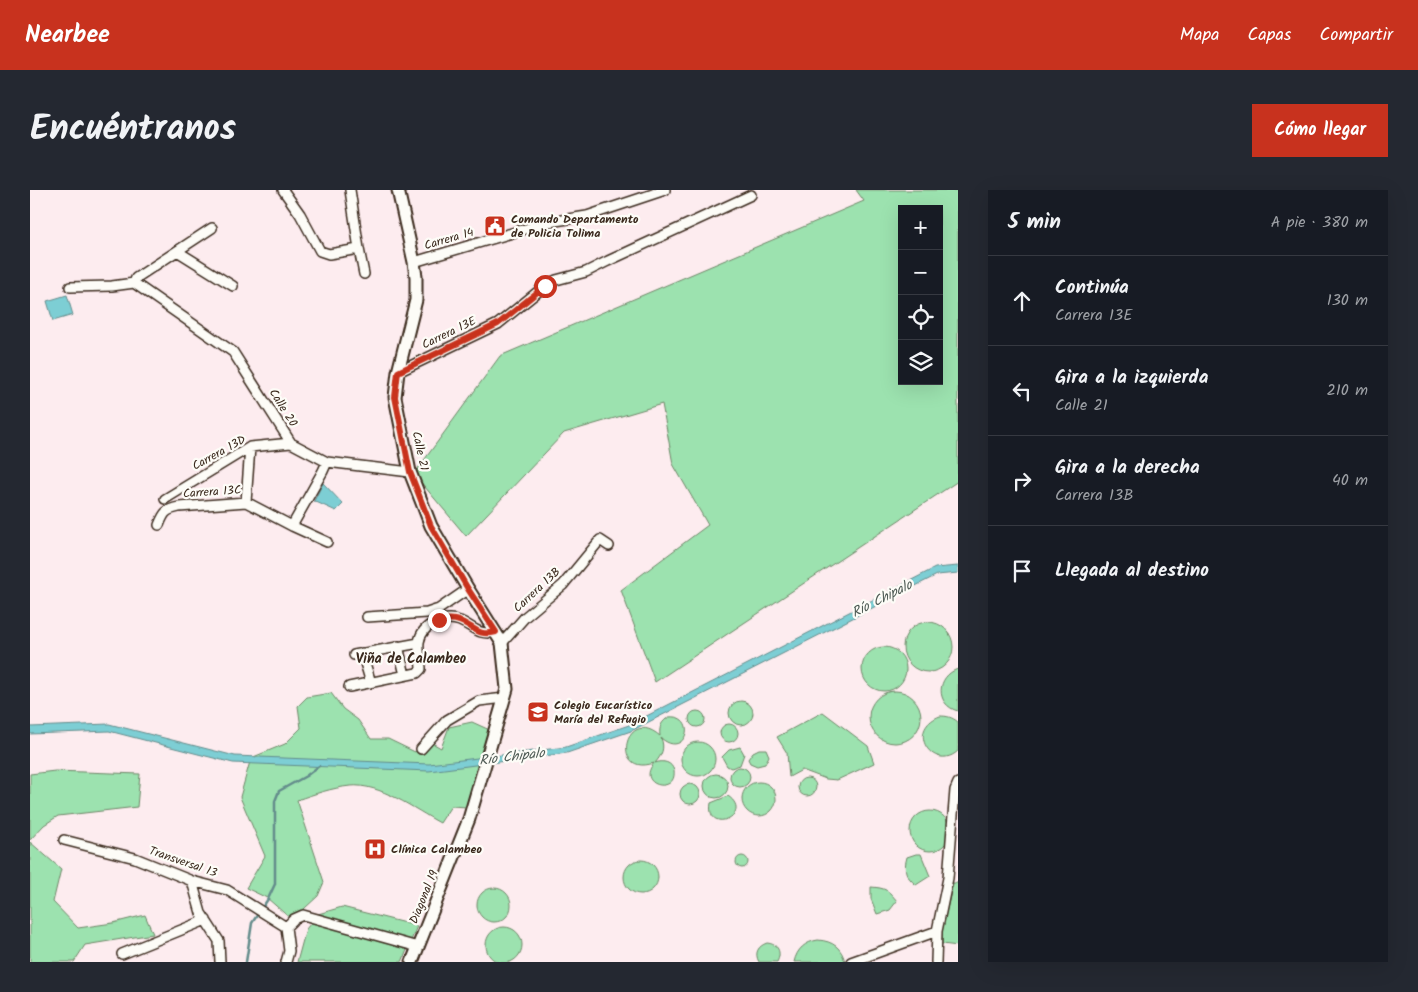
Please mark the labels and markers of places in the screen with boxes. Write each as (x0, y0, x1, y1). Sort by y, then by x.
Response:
place label: Comando Departamento de Policia Tolima (511, 210, 639, 243)
public building icon: Comando Departamento de Policia Tolima (483, 214, 507, 238)
place label: Colegio Eucarístico María del Refugio (554, 696, 653, 729)
school or university icon: Colegio Eucarístico María del Refugio (526, 700, 550, 724)
hospital icon: Clínica Calambeo (363, 837, 387, 861)
place label: Clínica Calambeo (391, 840, 482, 859)

